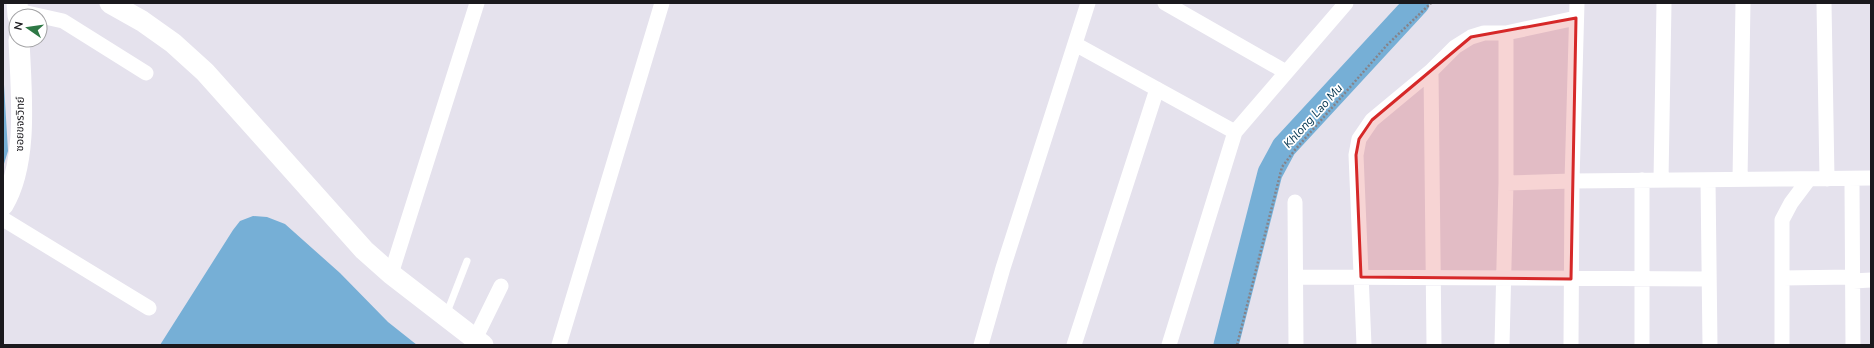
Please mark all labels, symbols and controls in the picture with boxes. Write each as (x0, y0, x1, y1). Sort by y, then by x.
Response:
north arrow (8, 8, 48, 48)
text: N (11, 20, 27, 32)
water label: Khlong Lao Mu (1280, 80, 1346, 151)
street label: ซอยขจรวิทย์ (12, 96, 28, 152)

